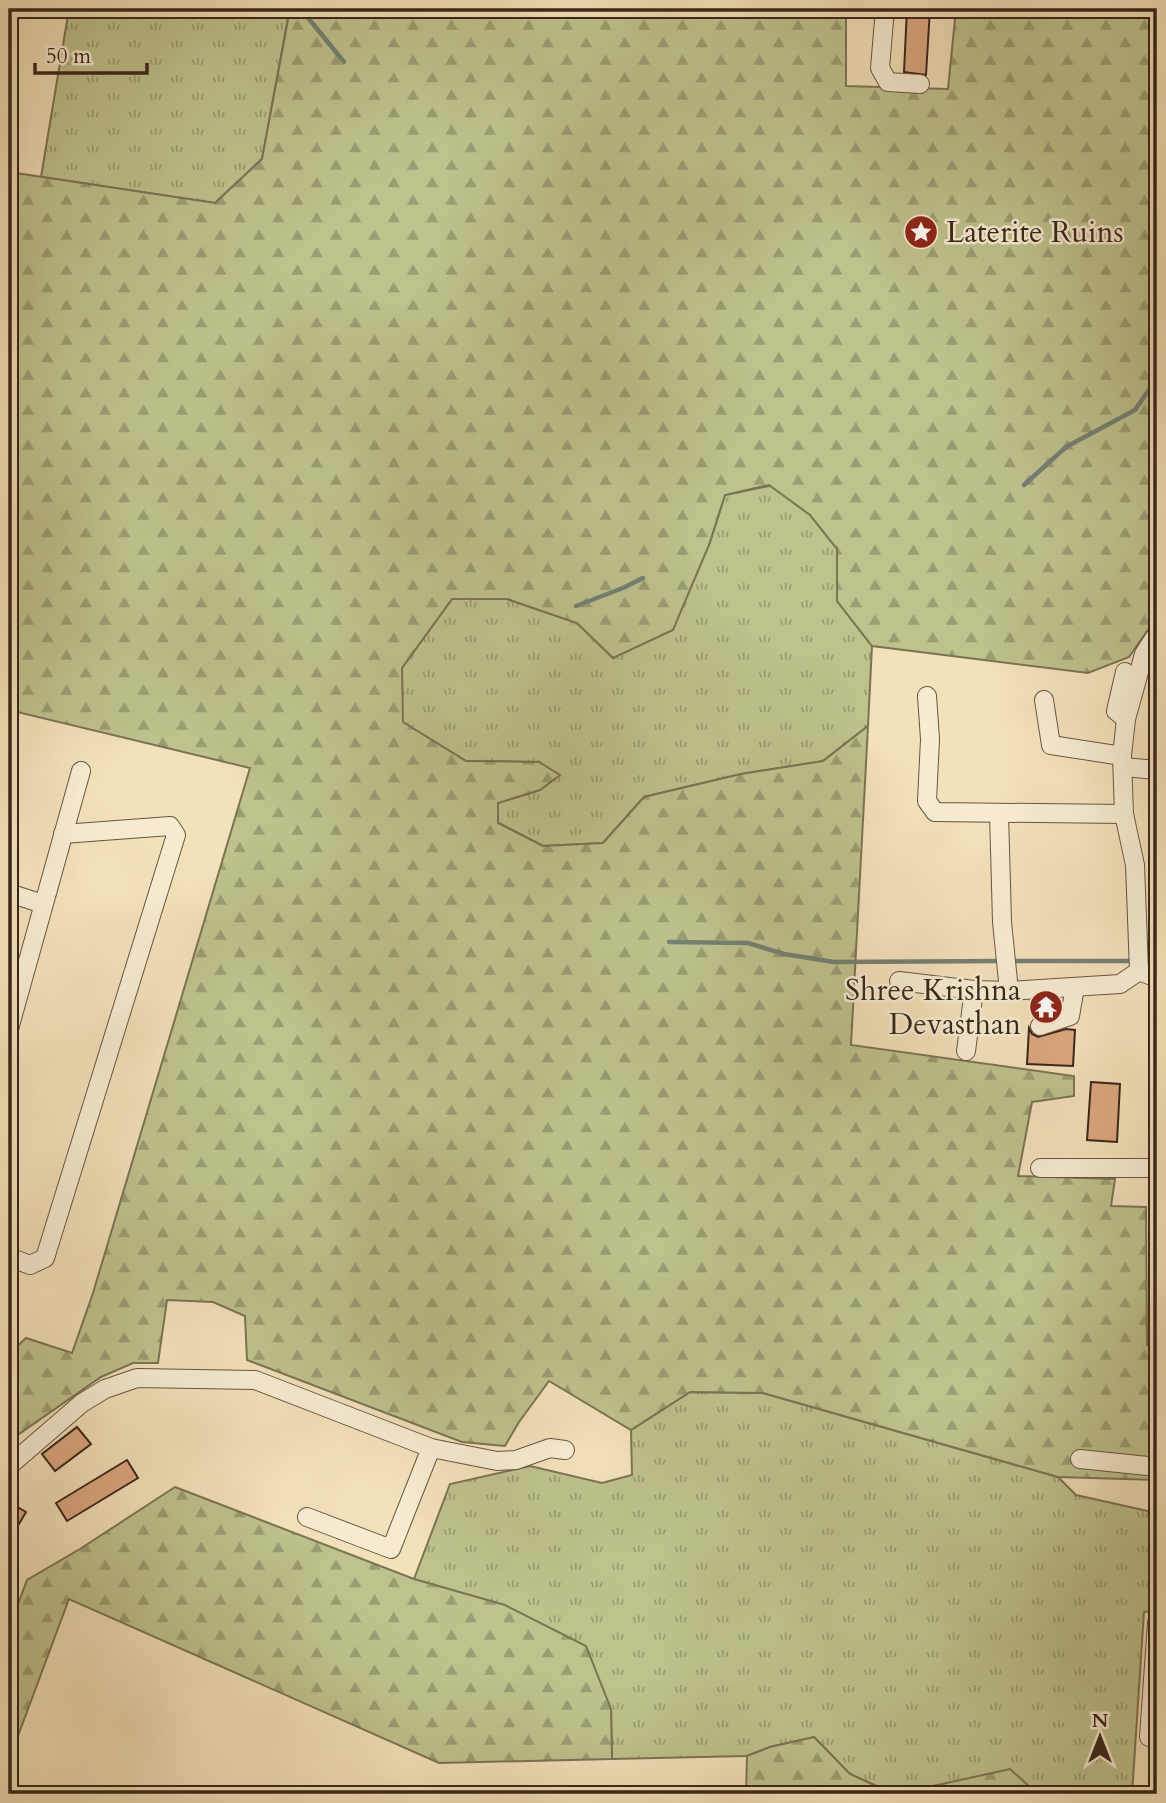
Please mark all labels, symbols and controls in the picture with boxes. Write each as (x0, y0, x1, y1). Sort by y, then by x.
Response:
scale bar (35, 32, 147, 76)
text: 50 m (46, 42, 91, 71)
place label: Laterite Ruins (946, 212, 1124, 253)
place icon: Laterite Ruins (902, 213, 940, 251)
place label: Shree Krishna Devasthan (845, 970, 1021, 1045)
temple icon: Shree Krishna Devasthan (1027, 988, 1065, 1026)
north arrow (1064, 1702, 1134, 1772)
text: N (1092, 1708, 1109, 1734)

